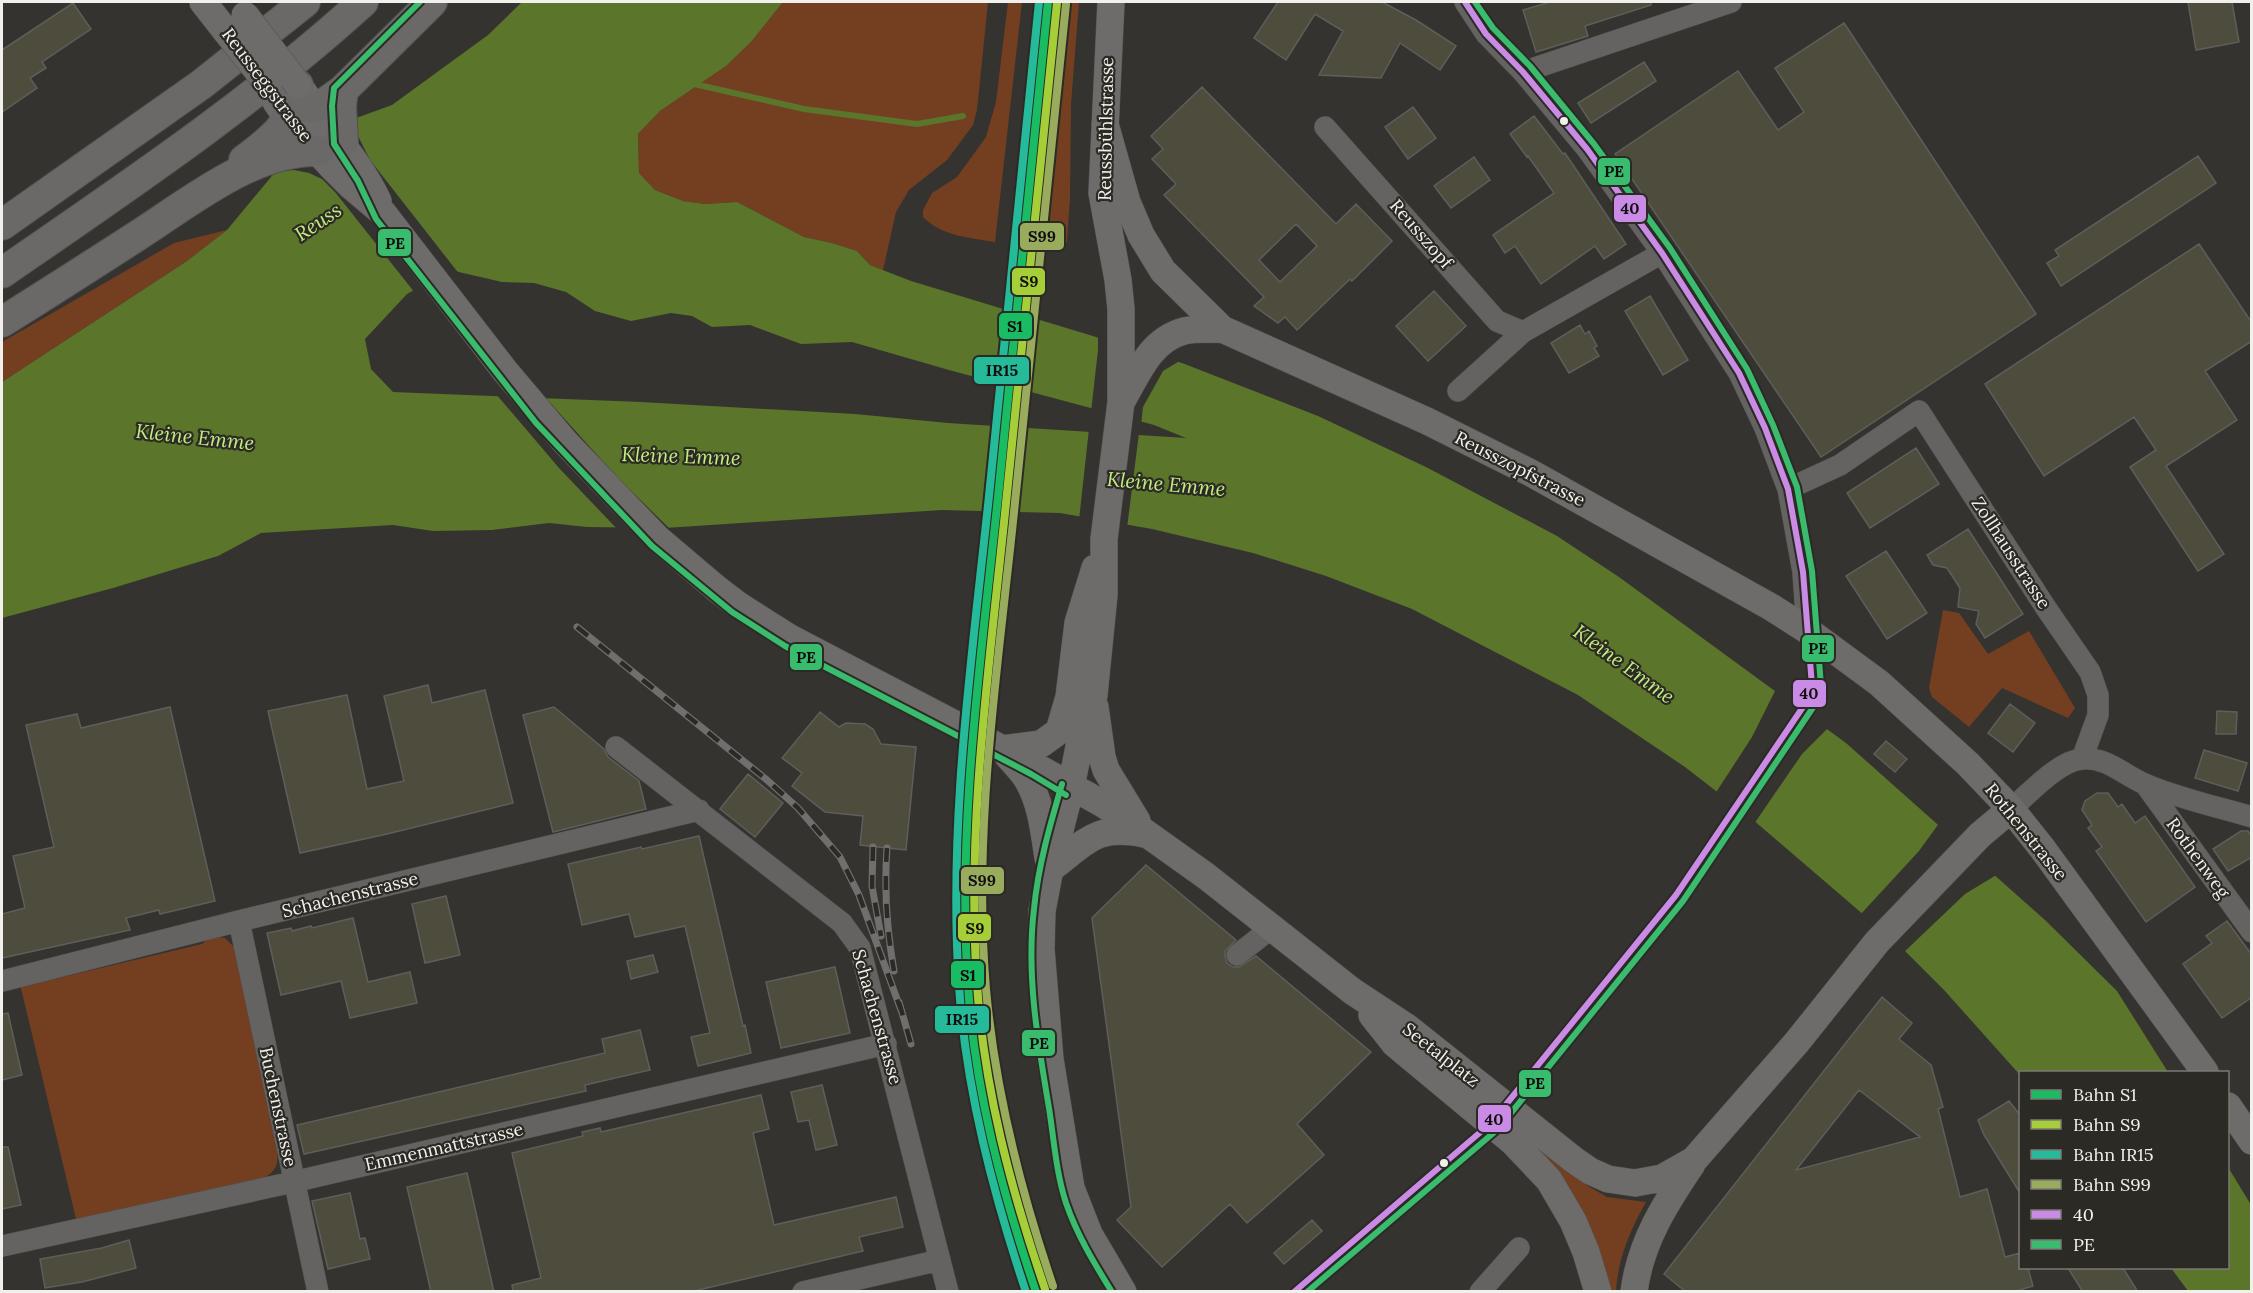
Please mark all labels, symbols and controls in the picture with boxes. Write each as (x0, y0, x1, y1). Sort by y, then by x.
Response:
street label: Reusseggstrasse (217, 23, 318, 146)
street label: Reussbühlstrasse (1093, 57, 1118, 201)
unlabelled marker (1558, 115, 1570, 127)
line badge: PE (1597, 157, 1631, 186)
text: PE (1604, 161, 1624, 181)
street label: Reusszopf (1385, 194, 1459, 275)
line badge: 40 (1613, 194, 1647, 223)
water label: Reuss (290, 197, 346, 246)
text: 40 (1621, 198, 1639, 218)
line badge: S99 (1019, 222, 1065, 251)
text: S99 (1028, 226, 1056, 246)
line badge: PE (377, 228, 412, 257)
text: PE (385, 233, 405, 253)
line badge: S9 (1011, 267, 1046, 296)
text: S9 (1020, 271, 1038, 291)
line badge: S1 (998, 312, 1033, 340)
text: S1 (1007, 316, 1023, 336)
line badge: IR15 (973, 356, 1030, 385)
text: IR15 (986, 360, 1019, 380)
water label: Kleine Emme (135, 418, 256, 455)
street label: Reusszopfstrasse (1451, 426, 1590, 511)
water label: Kleine Emme (621, 441, 741, 470)
water label: Kleine Emme (1106, 466, 1226, 501)
street label: Zollhausstrasse (1967, 492, 2056, 613)
water label: Kleine Emme (1569, 619, 1680, 709)
line badge: PE (1801, 634, 1835, 663)
text: PE (1808, 638, 1828, 658)
line badge: PE (789, 643, 823, 671)
text: PE (796, 647, 816, 667)
line badge: 40 (1792, 679, 1827, 708)
text: 40 (1800, 683, 1818, 703)
street label: Rothenstrasse (1980, 778, 2073, 885)
street label: Rothenweg (2162, 813, 2236, 903)
street label: Schachenstrasse (279, 866, 421, 923)
line badge: S99 (960, 866, 1005, 895)
text: S99 (968, 870, 996, 890)
line badge: S9 (957, 913, 992, 942)
text: S9 (966, 918, 984, 938)
street label: Schachenstrasse (847, 947, 908, 1087)
line badge: S1 (950, 960, 985, 989)
text: S1 (960, 965, 976, 985)
line badge: IR15 (934, 1005, 990, 1034)
text: IR15 (946, 1009, 979, 1029)
street label: Seetalplatz (1398, 1017, 1484, 1092)
line badge: PE (1021, 1029, 1056, 1057)
text: PE (1029, 1033, 1049, 1053)
street label: Buchenstrasse (255, 1045, 302, 1169)
line badge: PE (1518, 1069, 1552, 1098)
legend (2019, 1071, 2229, 1269)
text: PE (1525, 1073, 1545, 1093)
text: Bahn S1 (2073, 1083, 2137, 1106)
line badge: 40 (1477, 1104, 1512, 1133)
text: 40 (1485, 1109, 1503, 1129)
text: Bahn S9 (2073, 1113, 2141, 1136)
street label: Emmenmattstrasse (362, 1117, 526, 1176)
text: Bahn IR15 (2073, 1143, 2154, 1166)
unlabelled marker (1438, 1157, 1450, 1169)
text: Bahn S99 (2073, 1173, 2151, 1196)
text: 40 (2073, 1203, 2094, 1226)
text: PE (2073, 1233, 2095, 1256)

